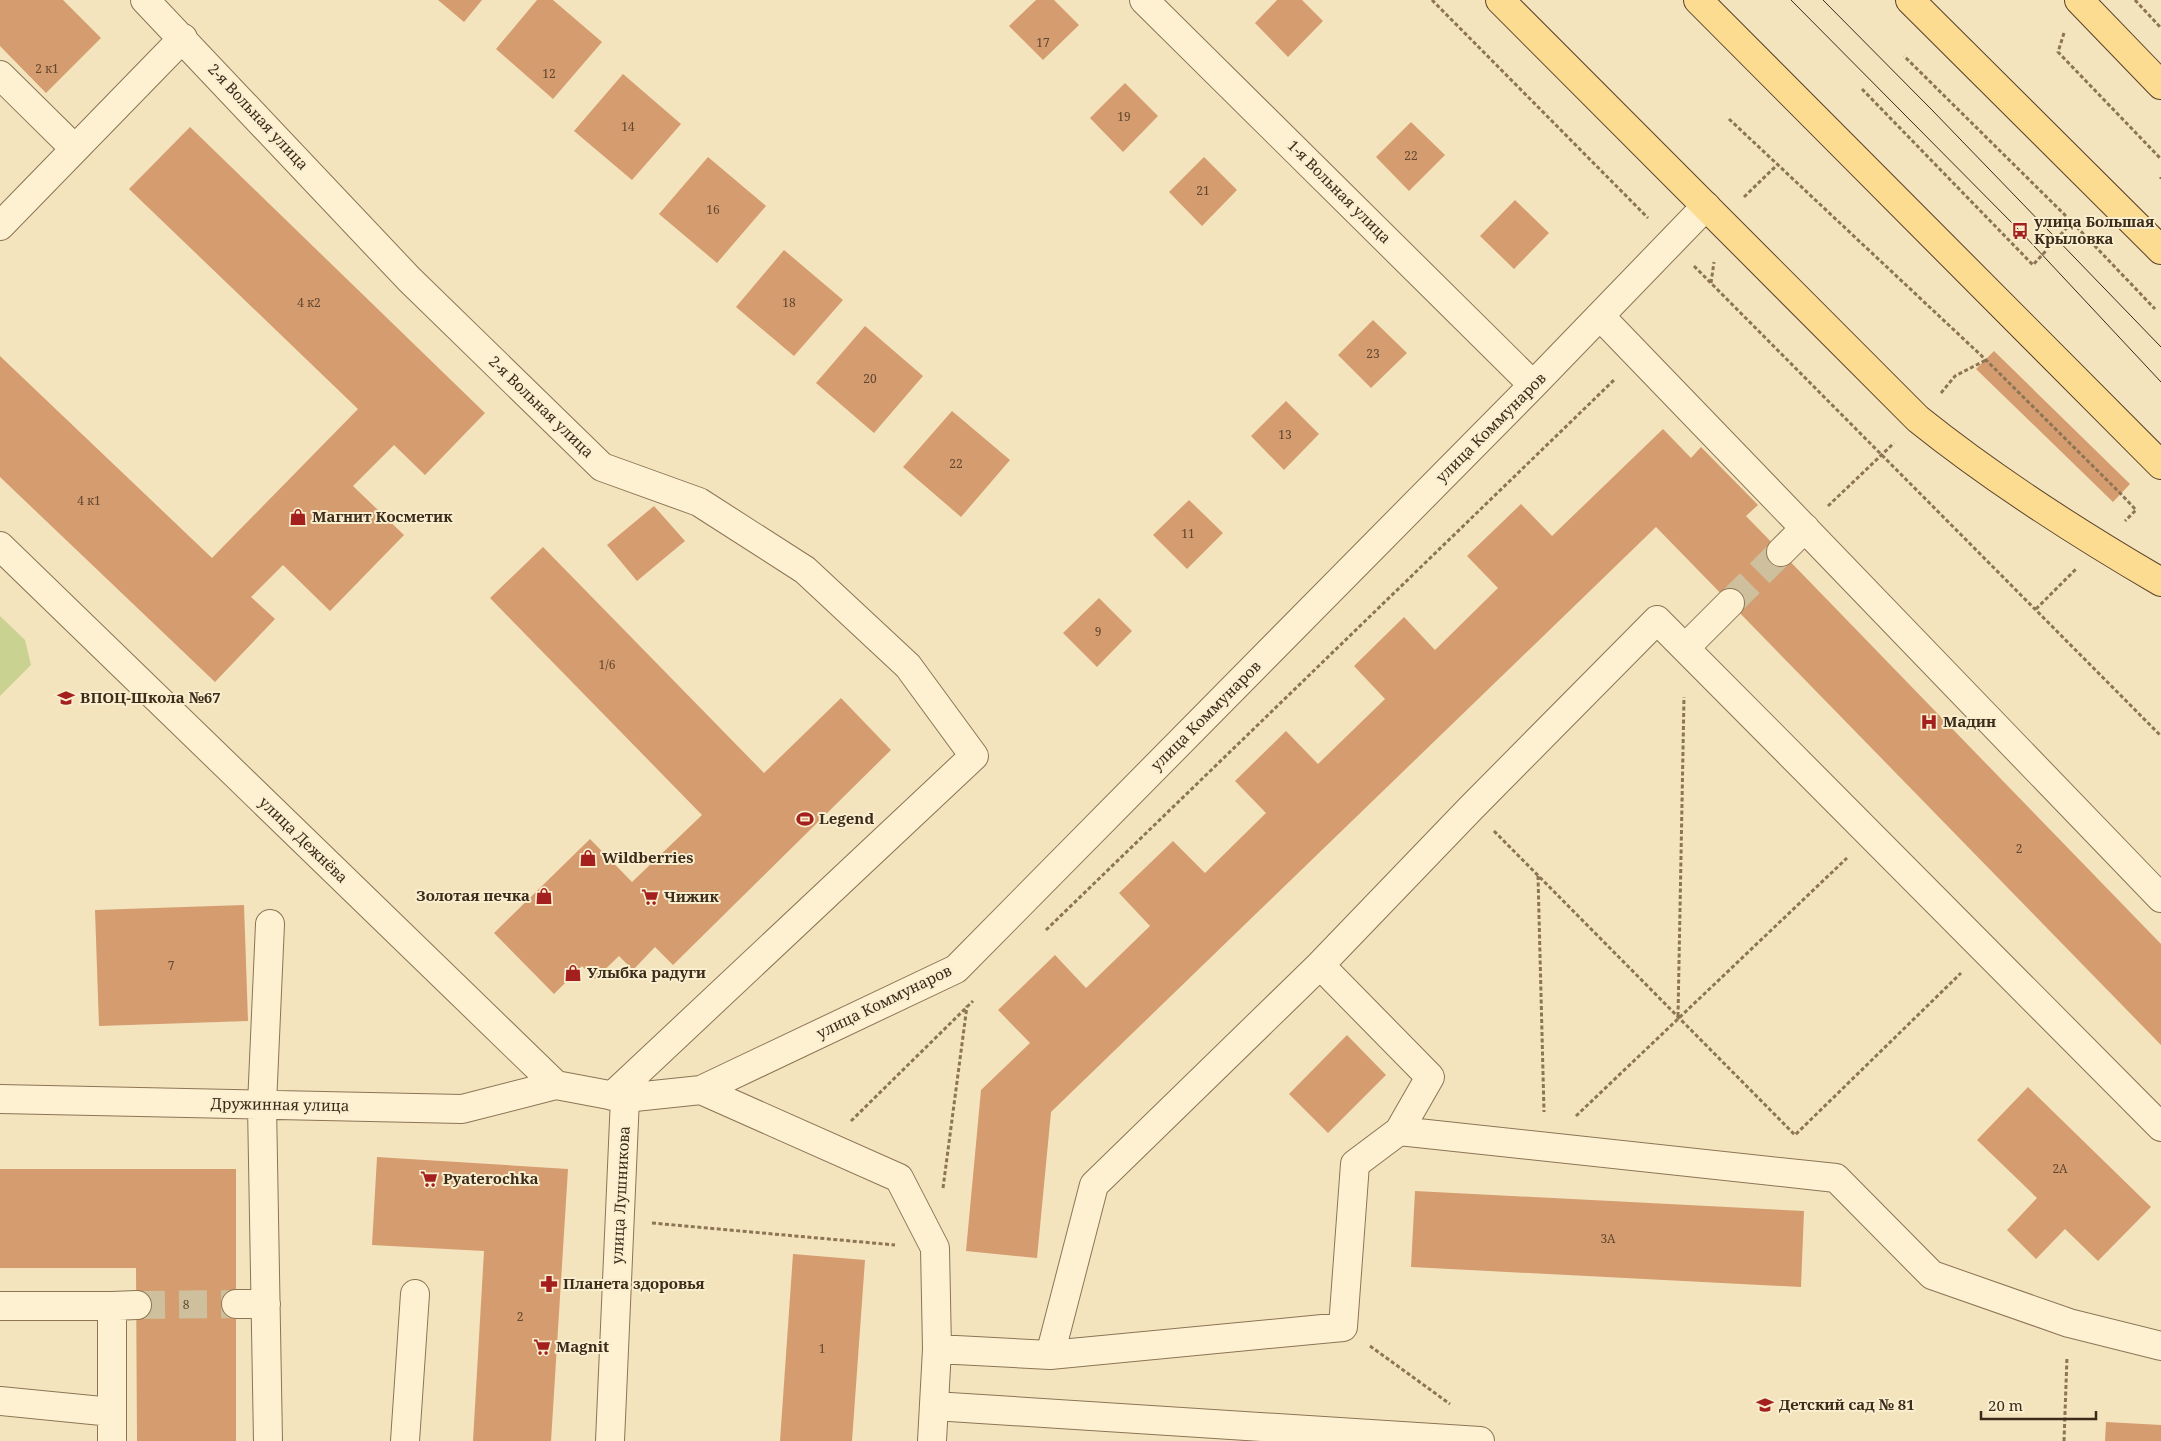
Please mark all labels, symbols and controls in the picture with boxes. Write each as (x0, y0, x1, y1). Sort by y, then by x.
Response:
house number: 17 (1036, 34, 1050, 51)
street label: 2-я Вольная улица (204, 59, 313, 174)
house number: 2 к1 (35, 60, 59, 77)
house number: 12 (542, 65, 556, 82)
house number: 19 (1117, 108, 1131, 125)
house number: 14 (621, 118, 635, 135)
street label: 1-я Вольная улица (1284, 135, 1396, 247)
house number: 22 (1404, 147, 1418, 164)
house number: 21 (1196, 182, 1210, 199)
house number: 16 (706, 201, 720, 218)
place label: улица Большая Крыловка (2034, 211, 2154, 248)
bus stop icon: улица Большая Крыловка (2010, 221, 2030, 241)
house number: 4 к2 (297, 294, 321, 311)
house number: 18 (782, 294, 796, 311)
house number: 23 (1366, 345, 1380, 362)
street label: 2-я Вольная улица (485, 351, 598, 462)
street label: улица Коммунаров (1431, 368, 1550, 487)
house number: 20 (863, 370, 877, 387)
house number: 13 (1278, 426, 1292, 443)
house number: 22 (949, 455, 963, 472)
house number: 4 к1 (77, 492, 101, 509)
place label: Магнит Косметик (312, 506, 453, 526)
shop icon: Магнит Косметик (288, 507, 308, 527)
house number: 11 (1181, 525, 1195, 542)
house number: 9 (1095, 623, 1101, 640)
house number: 1/6 (599, 656, 616, 673)
street label: улица Коммунаров (1146, 656, 1265, 775)
place label: ВПОЦ-Школа №67 (80, 687, 221, 707)
school or university icon: ВПОЦ-Школа №67 (56, 688, 76, 708)
place label: Мадин (1943, 711, 1996, 731)
hospital icon: Мадин (1919, 712, 1939, 732)
street label: улица Дежнёва (255, 792, 352, 887)
place label: Legend (819, 808, 874, 828)
sports icon: Legend (795, 809, 815, 829)
house number: 2 (2016, 840, 2022, 857)
place label: Wildberries (602, 847, 693, 867)
shop icon: Wildberries (578, 848, 598, 868)
place label: Золотая печка (416, 885, 530, 905)
shop icon: Золотая печка (534, 886, 554, 906)
place label: Чижик (664, 886, 719, 906)
supermarket icon: Чижик (640, 887, 660, 907)
house number: 7 (168, 957, 175, 974)
street label: улица Коммунаров (813, 960, 954, 1042)
place label: Улыбка радуги (587, 962, 706, 982)
shop icon: Улыбка радуги (563, 963, 583, 983)
street label: Дружинная улица (210, 1093, 350, 1115)
street label: улица Лушникова (606, 1125, 634, 1265)
house number: 2А (2052, 1160, 2068, 1177)
place label: Pyaterochka (443, 1168, 538, 1188)
supermarket icon: Pyaterochka (419, 1169, 439, 1189)
house number: 3А (1600, 1230, 1616, 1247)
place label: Планета здоровья (563, 1273, 705, 1293)
pharmacy icon: Планета здоровья (539, 1274, 559, 1294)
house number: 8 (183, 1296, 190, 1313)
house number: 2 (517, 1308, 523, 1325)
place label: Magnit (556, 1336, 609, 1356)
supermarket icon: Magnit (532, 1337, 552, 1357)
house number: 1 (819, 1340, 825, 1357)
scale bar (1981, 1388, 2096, 1420)
place label: Детский сад № 81 (1779, 1394, 1915, 1414)
school or university icon: Детский сад № 81 (1755, 1395, 1775, 1415)
text: 20 m (1988, 1395, 2023, 1415)

